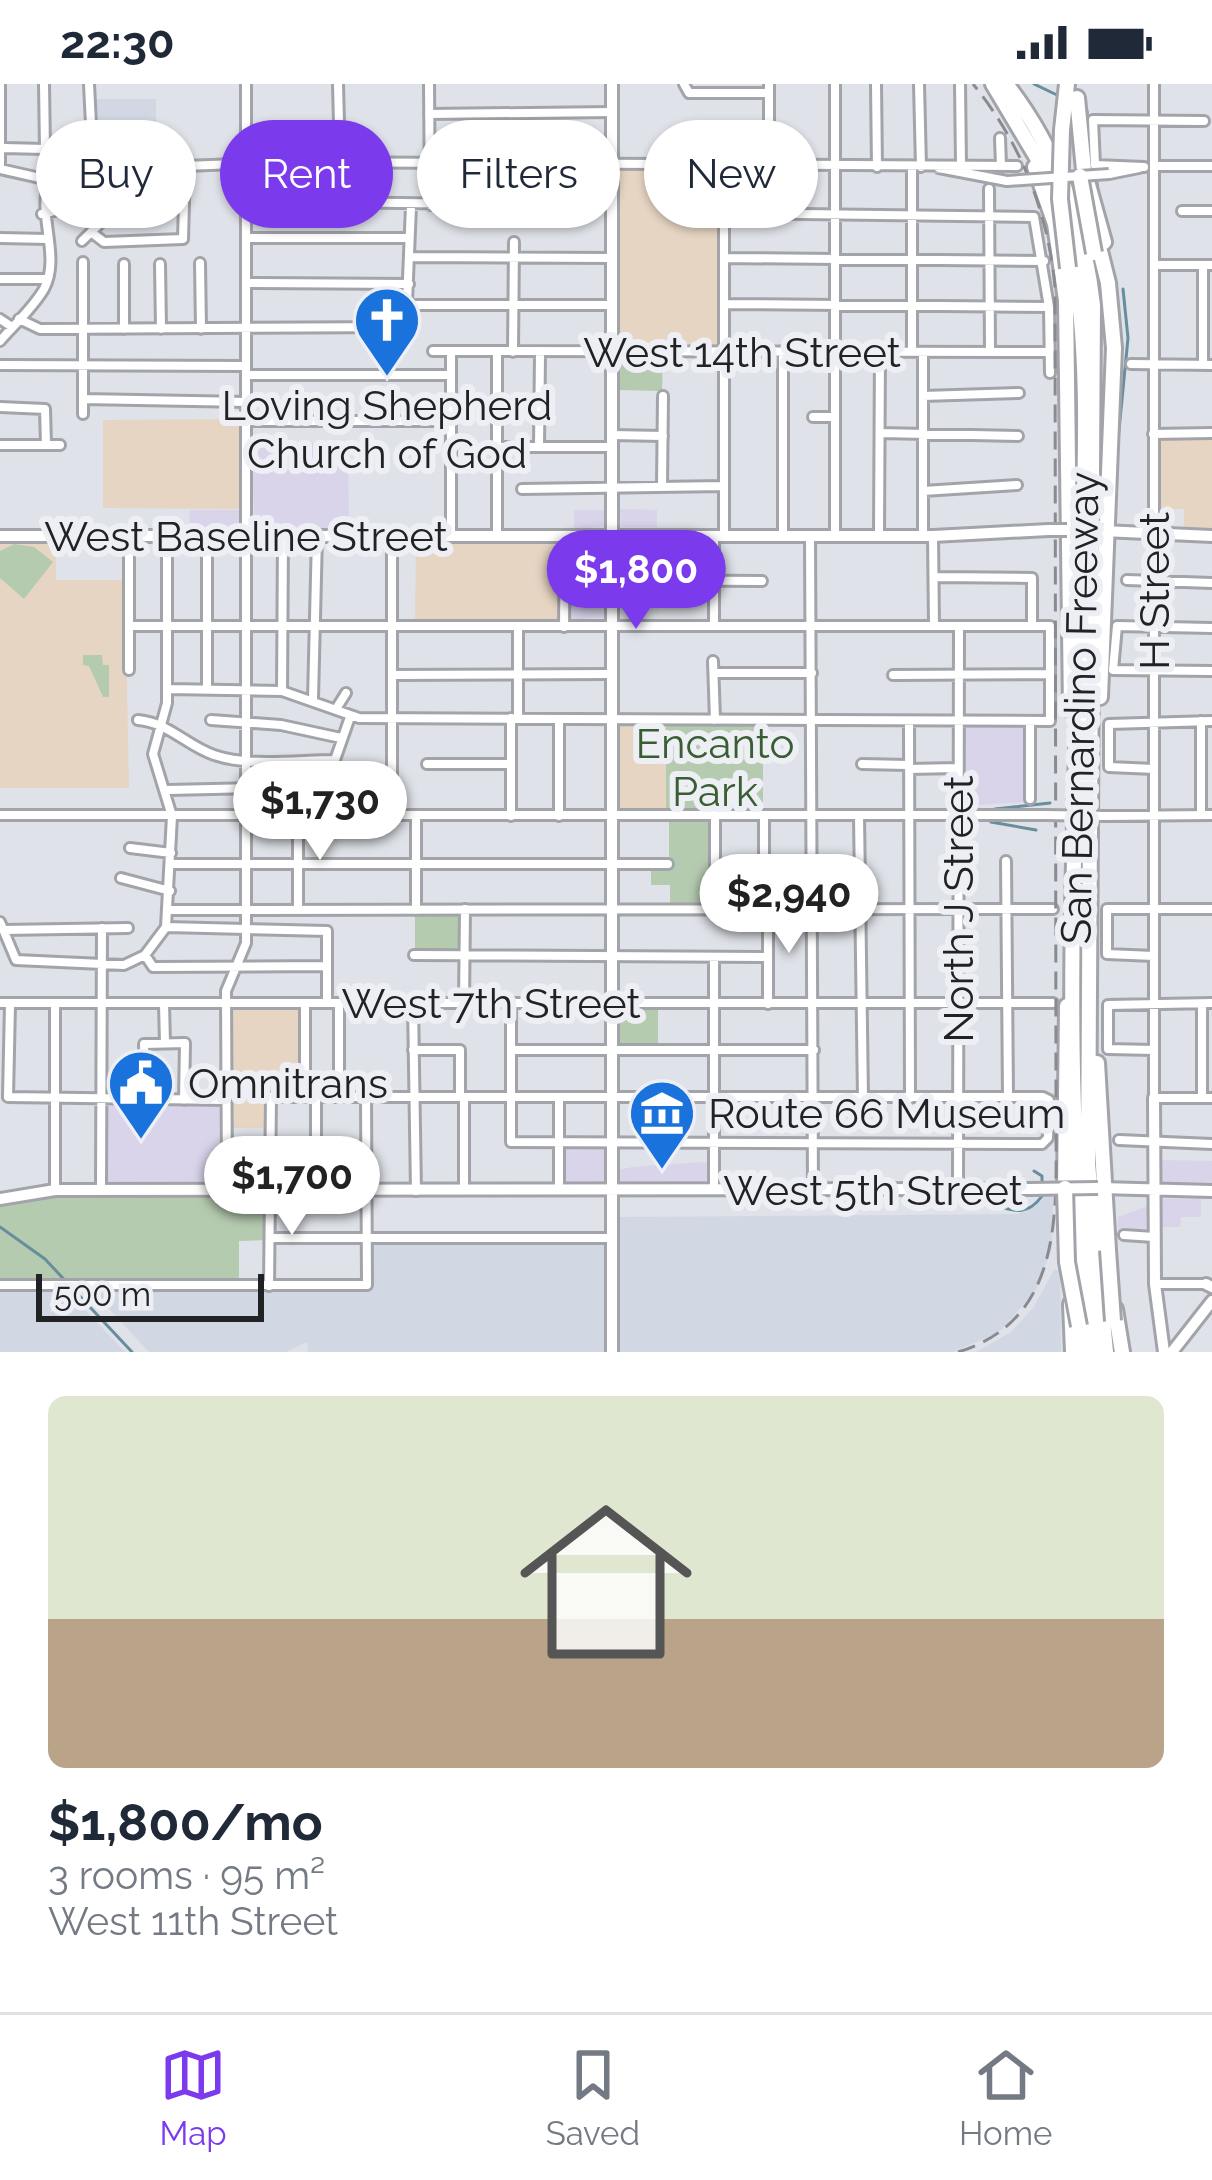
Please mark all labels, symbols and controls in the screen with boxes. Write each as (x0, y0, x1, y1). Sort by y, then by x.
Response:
text: 22:30 (60, 16, 175, 69)
chip: Buy (36, 120, 196, 228)
chip: Rent (220, 120, 393, 228)
chip: Filters (417, 120, 620, 228)
chip: New (644, 120, 818, 228)
church icon: Loving Shepherd Church of God (352, 285, 422, 379)
street label: West 14th Street (583, 328, 901, 377)
place label: Loving Shepherd Church of God (222, 381, 552, 478)
street label: San Bernardino Freeway (1051, 471, 1109, 945)
street label: West Baseline Street (44, 512, 448, 561)
street label: H Street (1130, 512, 1179, 670)
pin: $1,800 (538, 530, 734, 632)
text: $1,800 (574, 546, 698, 592)
park label: Encanto Park (636, 719, 794, 816)
pin: $1,730 (222, 761, 418, 863)
street label: North J Street (934, 775, 983, 1043)
text: $1,730 (260, 777, 380, 823)
pin: $2,940 (691, 854, 887, 956)
text: $2,940 (727, 870, 851, 916)
street label: West 7th Street (341, 979, 641, 1028)
public building icon: Omnitrans (106, 1048, 176, 1142)
place label: Omnitrans (188, 1059, 388, 1108)
museum icon: Route 66 Museum (627, 1078, 697, 1172)
place label: Route 66 Museum (708, 1089, 1065, 1138)
pin: $1,700 (194, 1136, 390, 1238)
text: $1,700 (231, 1152, 353, 1198)
street label: West 5th Street (723, 1166, 1023, 1215)
scale bar (36, 1268, 264, 1321)
text: 500 m (54, 1275, 151, 1314)
icon: home (498, 1474, 714, 1690)
text: $1,800/mo (48, 1792, 323, 1852)
text: 3 rooms · 95 m² (48, 1852, 325, 1898)
text: West 11th Street (48, 1898, 338, 1944)
tab: Map (160, 2042, 227, 2153)
tab: Saved (546, 2042, 640, 2153)
tab: Home (959, 2042, 1052, 2153)

